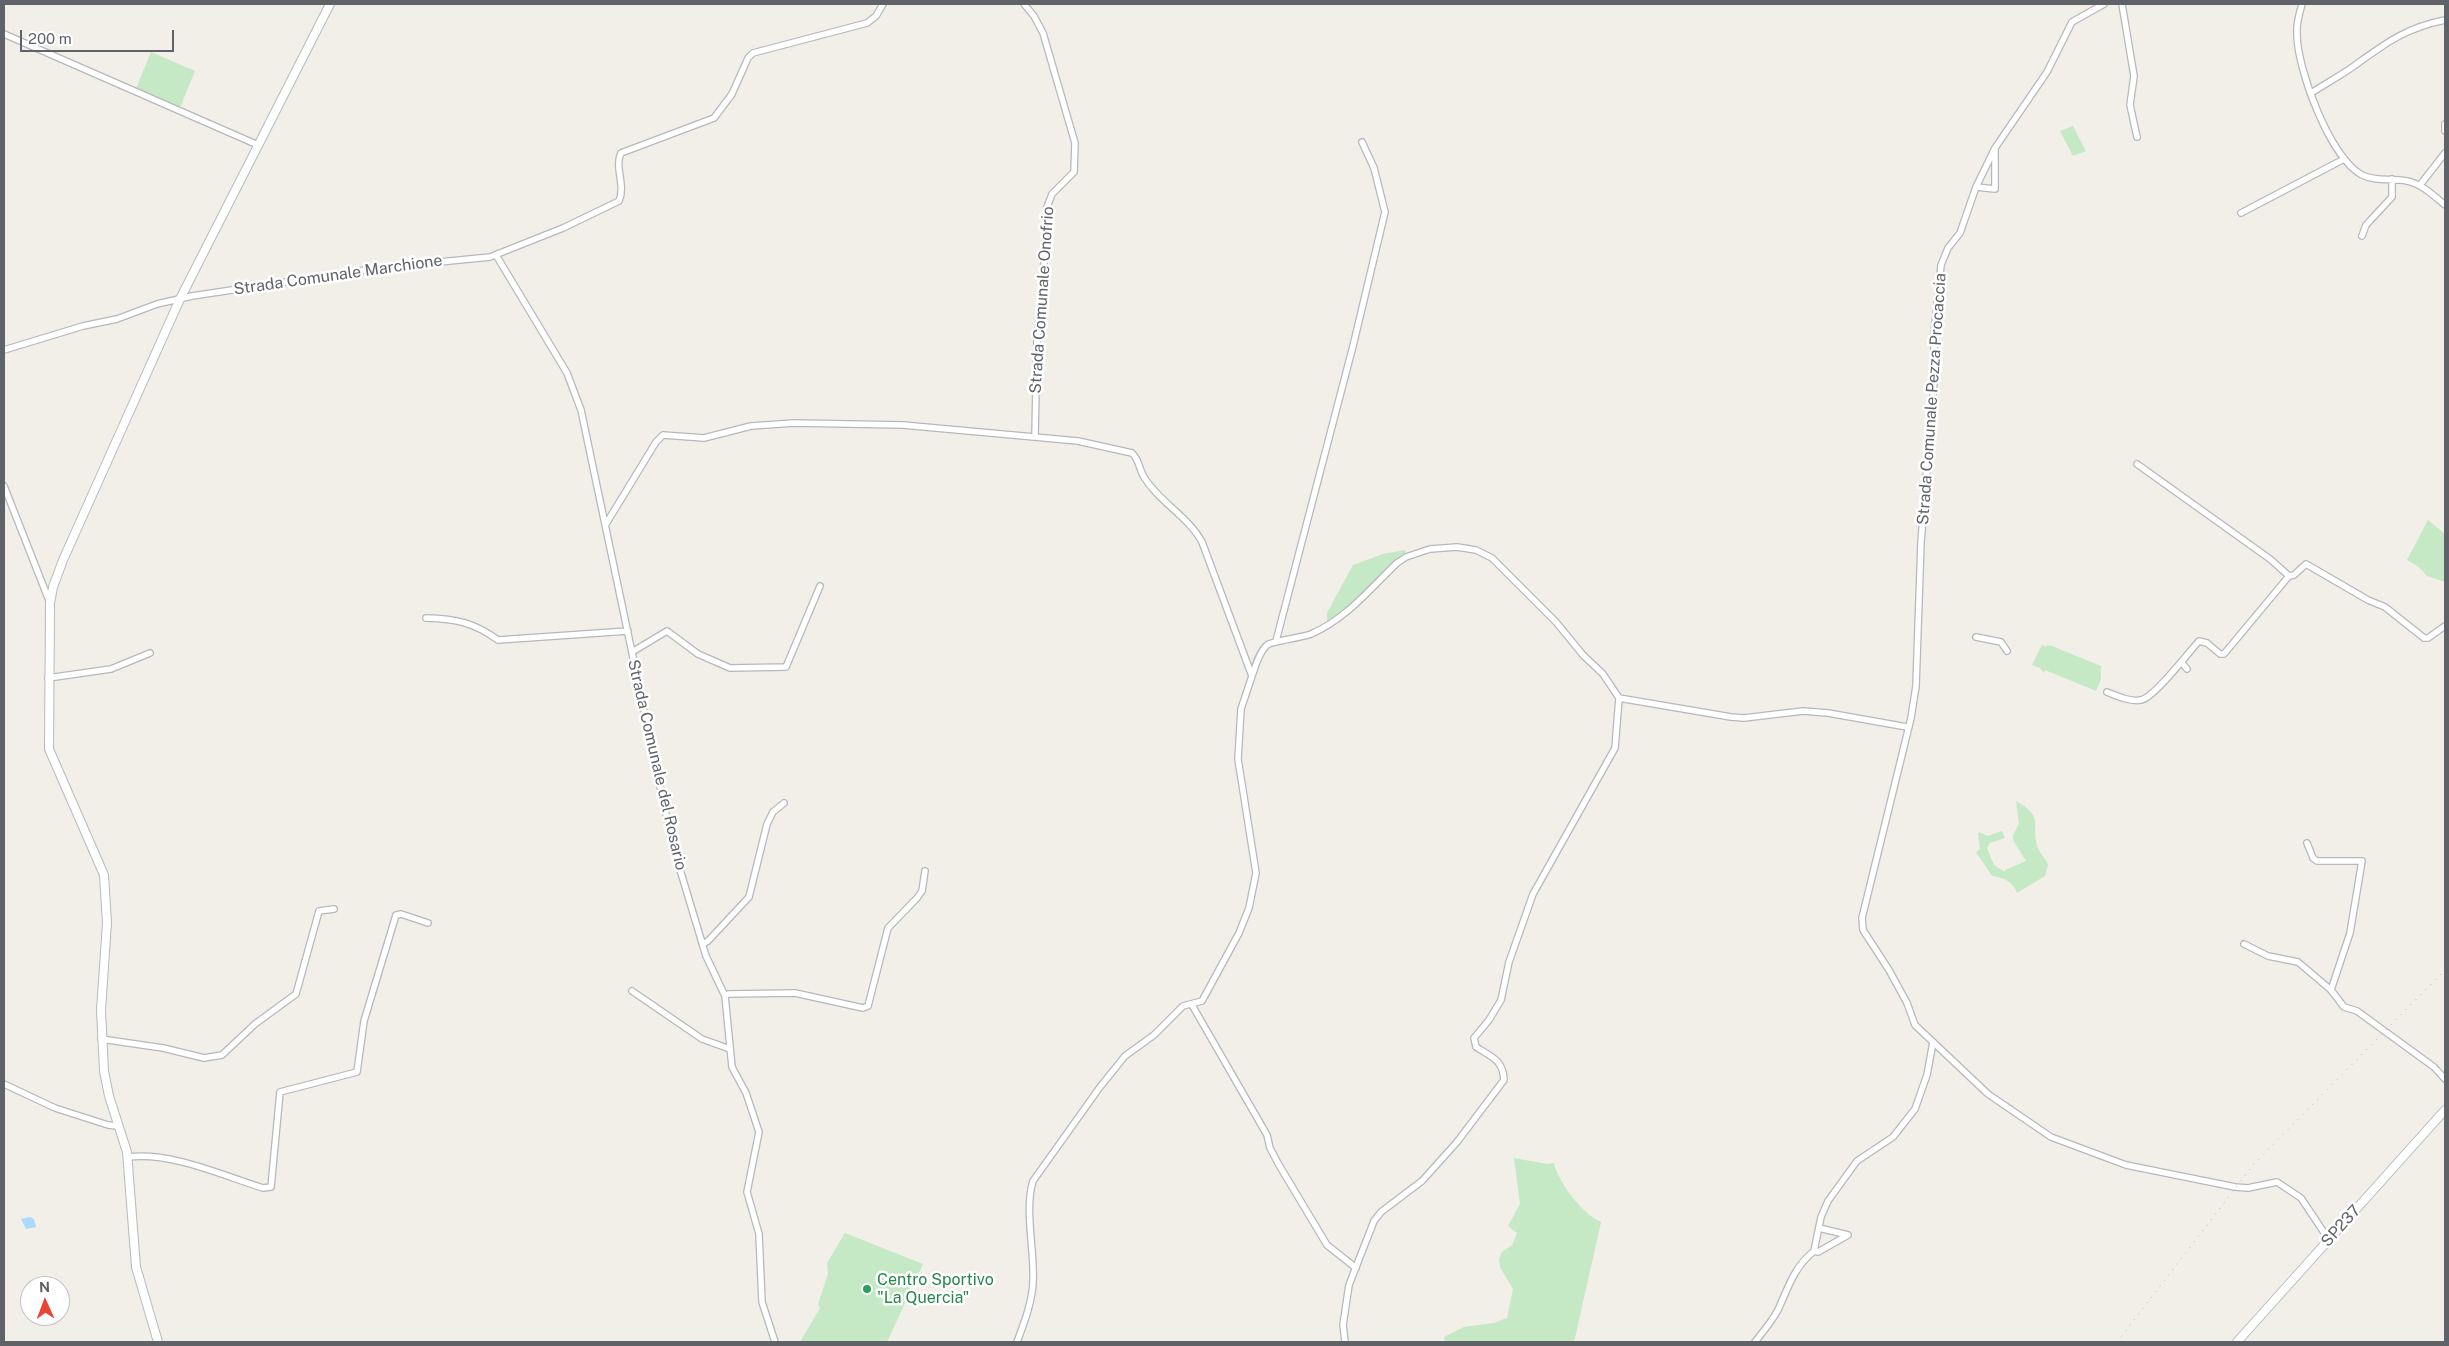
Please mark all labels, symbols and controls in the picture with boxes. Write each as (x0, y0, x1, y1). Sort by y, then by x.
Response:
scale bar (22, 20, 176, 52)
text: 200 m (28, 30, 72, 47)
street label: Strada Comunale Onofrio (1026, 206, 1058, 394)
street label: Strada Comunale Marchione (232, 251, 444, 299)
street label: Strada Comunale Pezza Procaccia (1914, 272, 1950, 526)
street label: Strada Comunale del Rosario (623, 658, 691, 872)
street label: SP237 (2317, 1201, 2365, 1251)
place label: Centro Sportivo "La Quercia" (877, 1270, 994, 1308)
north arrow (20, 1276, 70, 1326)
text: N (39, 1279, 50, 1295)
marker: Centro Sportivo "La Quercia" (861, 1283, 873, 1295)

